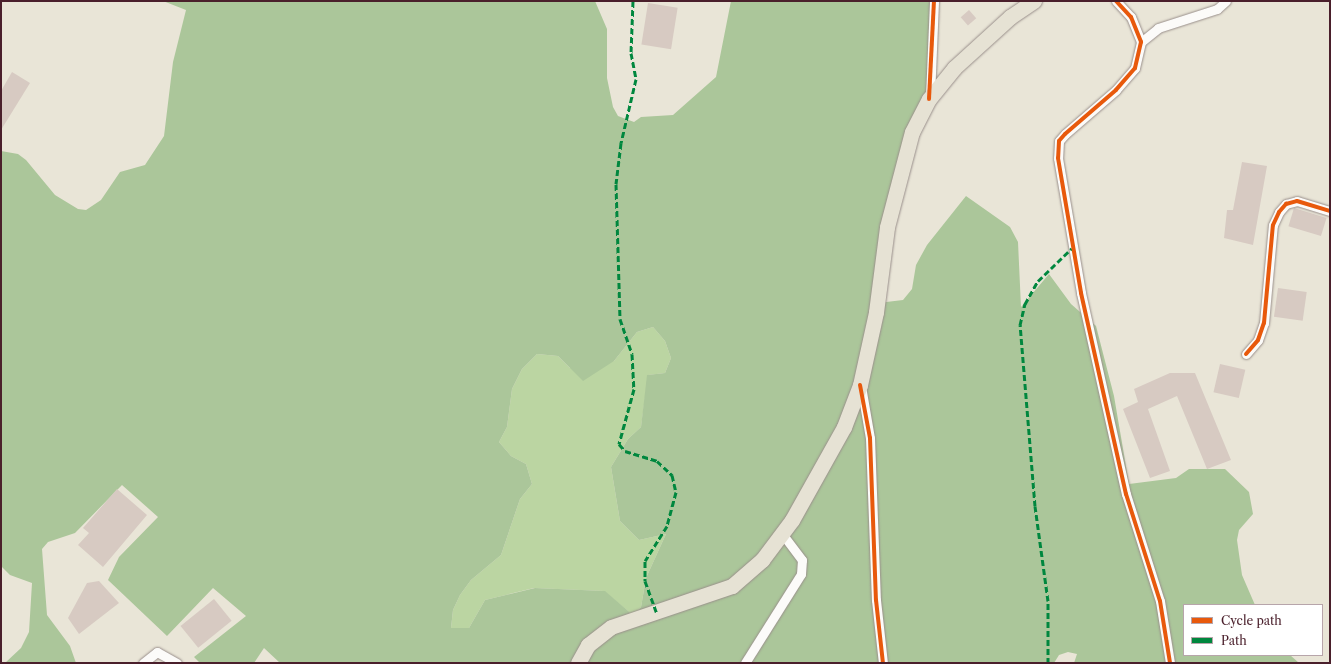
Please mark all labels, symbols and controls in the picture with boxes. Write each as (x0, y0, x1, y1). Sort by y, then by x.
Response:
legend (1183, 604, 1323, 656)
text: Cycle path (1221, 613, 1282, 628)
text: Path (1221, 633, 1247, 648)

